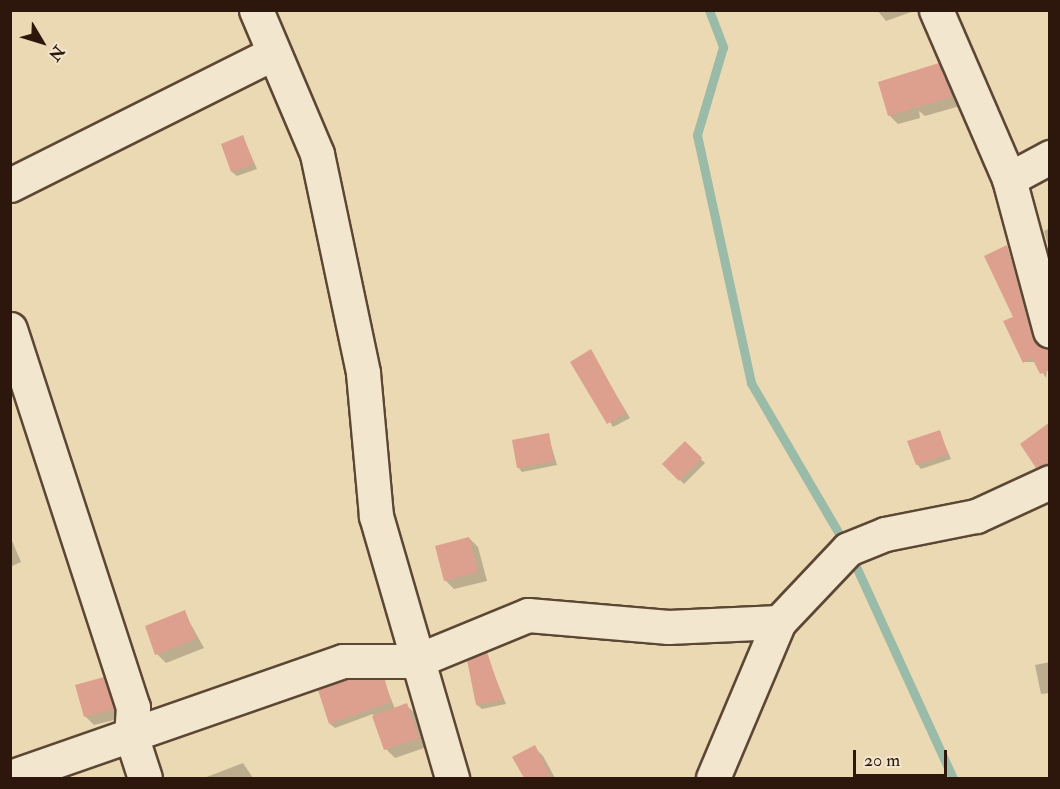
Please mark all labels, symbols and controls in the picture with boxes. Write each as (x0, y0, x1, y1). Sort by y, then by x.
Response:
north arrow (12, 12, 72, 72)
text: N (44, 41, 68, 65)
scale bar (856, 738, 950, 776)
text: 20 m (864, 749, 900, 772)

